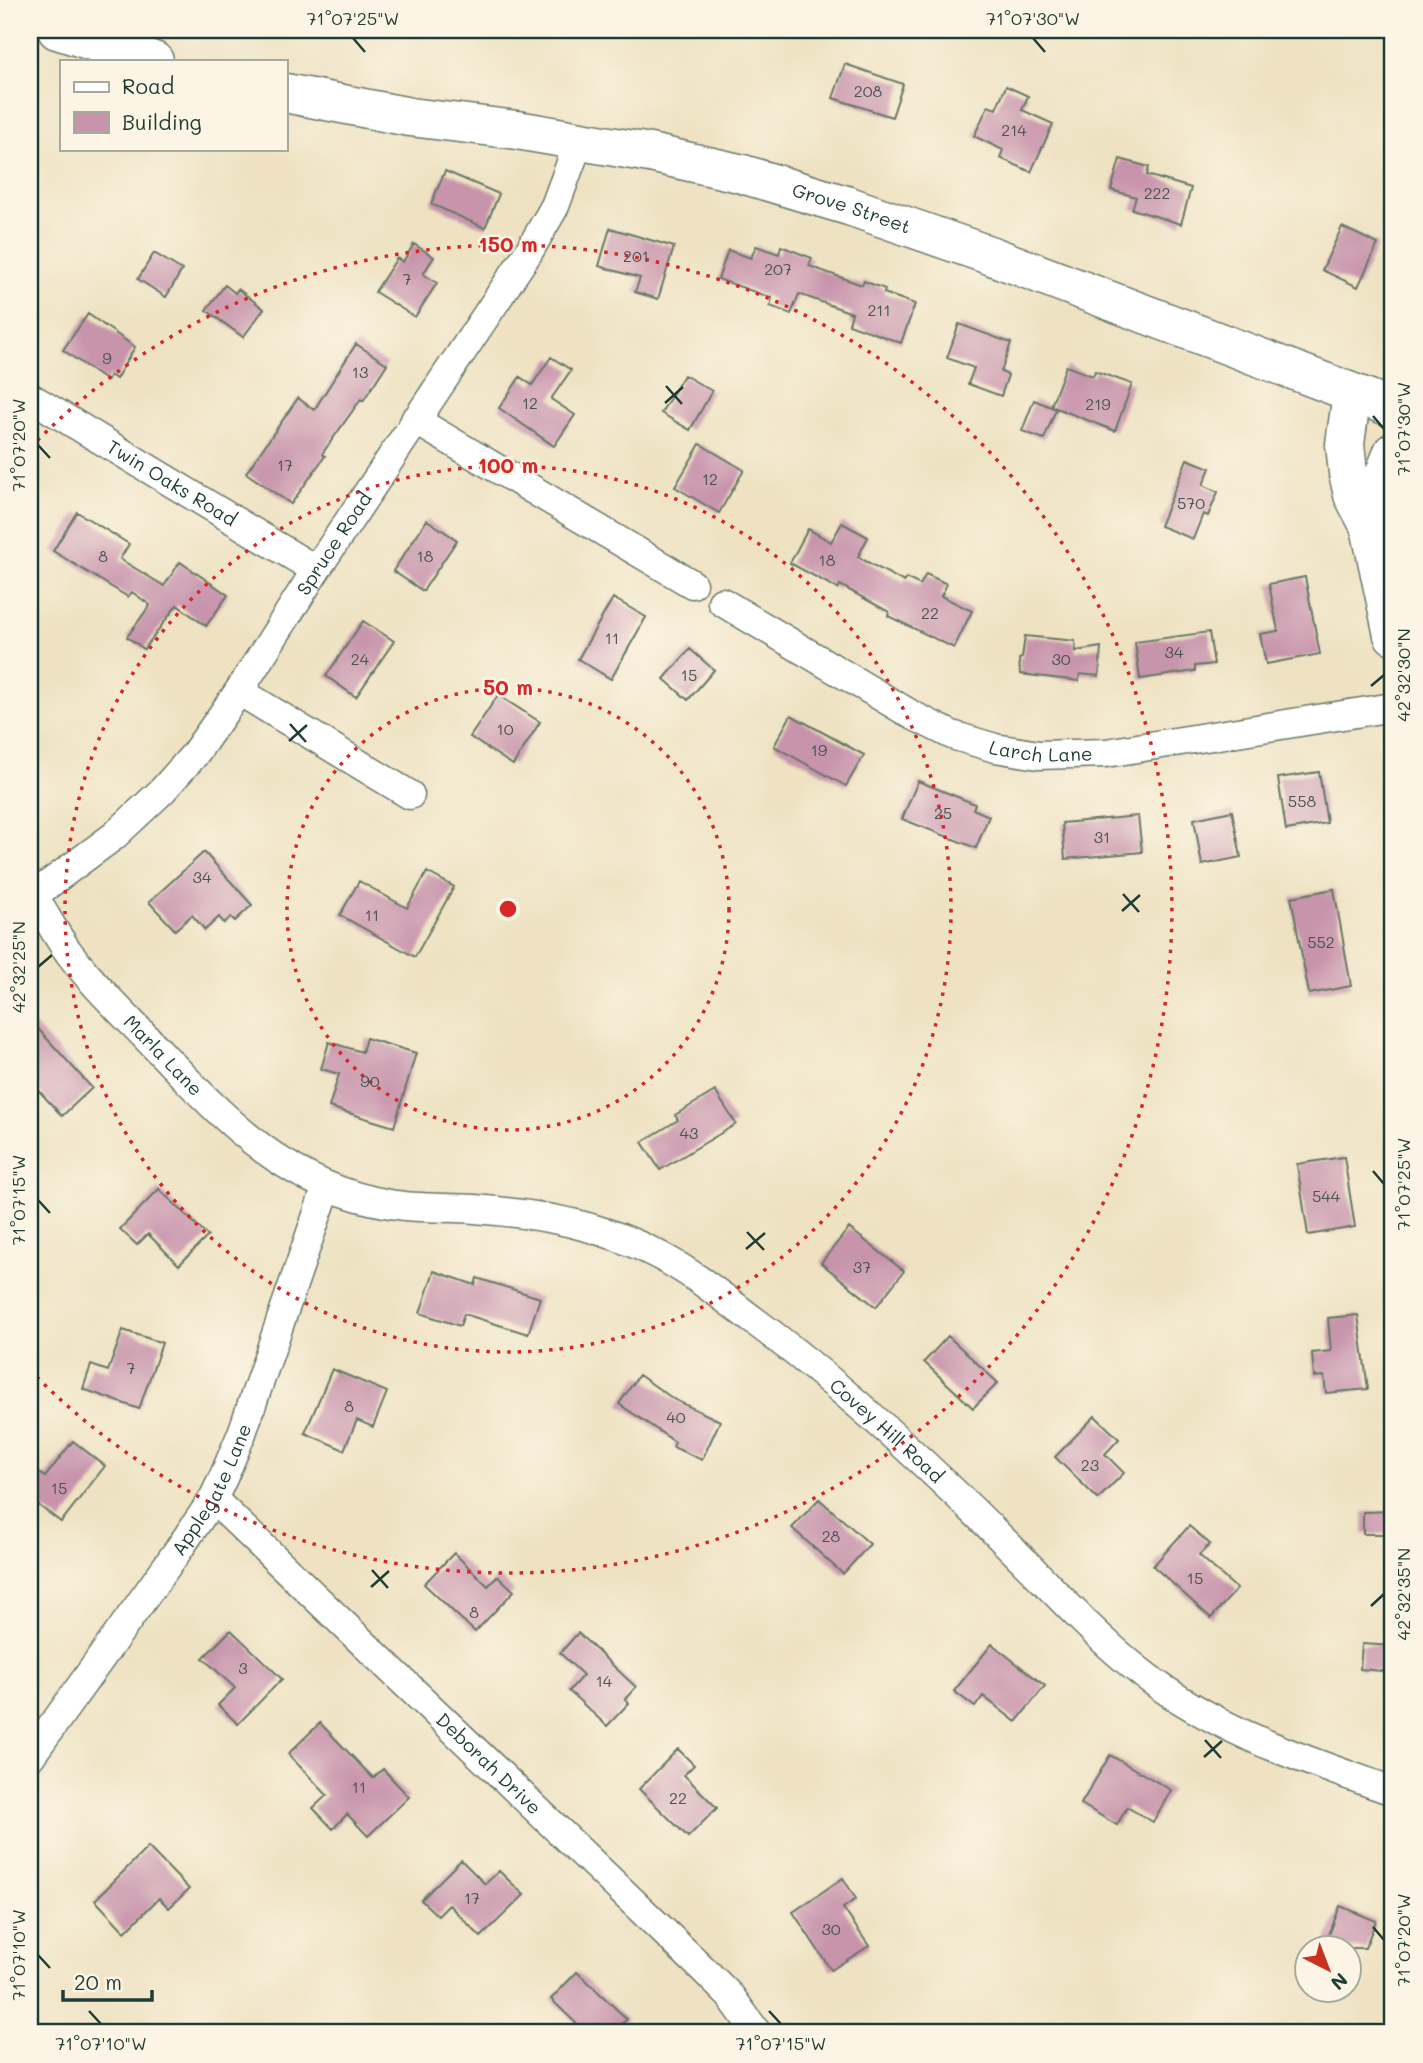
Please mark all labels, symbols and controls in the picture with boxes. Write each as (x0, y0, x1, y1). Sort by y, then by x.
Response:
text: 71°07'25"W (307, 6, 399, 30)
text: 71°07'30"W (986, 6, 1080, 30)
legend (60, 60, 287, 150)
text: Road (122, 72, 174, 99)
house number: 208 (854, 80, 883, 101)
text: Building (122, 108, 202, 135)
house number: 214 (1001, 119, 1027, 140)
street label: Grove Street (789, 177, 914, 239)
house number: 222 (1144, 182, 1170, 203)
text: 150 m (478, 230, 538, 257)
house number: 201 (623, 245, 649, 266)
house number: 207 (764, 258, 792, 279)
house number: 7 (403, 268, 412, 289)
house number: 211 (867, 299, 891, 320)
house number: 9 (102, 347, 112, 368)
house number: 13 (352, 361, 368, 382)
text: 71°07'30"W (1391, 382, 1415, 476)
house number: 12 (522, 392, 538, 413)
house number: 219 (1085, 393, 1111, 414)
text: 71°07'20"W (6, 398, 30, 492)
street label: Twin Oaks Road (103, 434, 242, 531)
text: 100 m (478, 451, 538, 478)
house number: 17 (277, 454, 293, 475)
house number: 12 (702, 468, 718, 489)
street label: Spruce Road (290, 487, 377, 600)
house number: 570 (1177, 492, 1205, 513)
house number: 8 (98, 545, 108, 566)
house number: 18 (417, 545, 434, 566)
house number: 18 (819, 549, 836, 570)
house number: 22 (921, 602, 939, 623)
house number: 11 (605, 627, 619, 648)
text: 42°32'30"N (1391, 628, 1415, 722)
house number: 34 (1165, 641, 1184, 662)
house number: 24 (351, 648, 370, 669)
house number: 30 (1051, 648, 1071, 669)
house number: 15 (681, 664, 697, 685)
text: 50 m (483, 673, 533, 700)
house number: 10 (496, 718, 514, 739)
street label: Larch Lane (986, 734, 1093, 767)
house number: 19 (811, 739, 827, 760)
house number: 558 (1288, 790, 1316, 811)
house number: 25 (934, 802, 952, 823)
house number: 31 (1094, 826, 1110, 847)
house number: 34 (193, 866, 212, 887)
centre of rings (496, 897, 520, 921)
house number: 11 (365, 904, 379, 925)
text: 42°32'25"N (6, 921, 30, 1013)
house number: 552 (1307, 931, 1335, 952)
street label: Marla Lane (119, 1009, 208, 1101)
house number: 90 (360, 1070, 380, 1091)
house number: 43 (680, 1122, 698, 1143)
text: 71°07'25"W (1391, 1138, 1415, 1230)
text: 71°07'15"W (6, 1155, 30, 1245)
house number: 544 (1312, 1185, 1341, 1206)
house number: 37 (853, 1256, 871, 1277)
house number: 7 (127, 1357, 136, 1378)
street label: Covey Hill Road (825, 1372, 949, 1488)
house number: 8 (344, 1395, 354, 1416)
house number: 40 (666, 1406, 686, 1427)
street label: Applegate Lane (165, 1420, 256, 1560)
house number: 23 (1081, 1454, 1099, 1475)
house number: 15 (51, 1477, 67, 1498)
house number: 28 (822, 1525, 841, 1546)
text: 42°32'35"N (1391, 1548, 1415, 1640)
house number: 15 (1187, 1567, 1203, 1588)
house number: 8 (469, 1601, 479, 1622)
house number: 3 (238, 1657, 248, 1678)
house number: 14 (596, 1670, 613, 1691)
street label: Deborah Drive (431, 1707, 547, 1819)
house number: 11 (352, 1776, 366, 1797)
house number: 22 (669, 1787, 687, 1808)
house number: 17 (464, 1887, 480, 1908)
text: 71°07'20"W (1391, 1893, 1415, 1987)
text: 71°07'10"W (6, 1909, 30, 2001)
house number: 30 (821, 1918, 841, 1939)
north arrow (1294, 1934, 1364, 2004)
scale bar (63, 1958, 152, 2002)
text: 20 m (74, 1968, 122, 1995)
text: N (1326, 1968, 1353, 1996)
text: 71°07'10"W (55, 2031, 147, 2055)
text: 71°07'15"W (736, 2031, 826, 2055)

